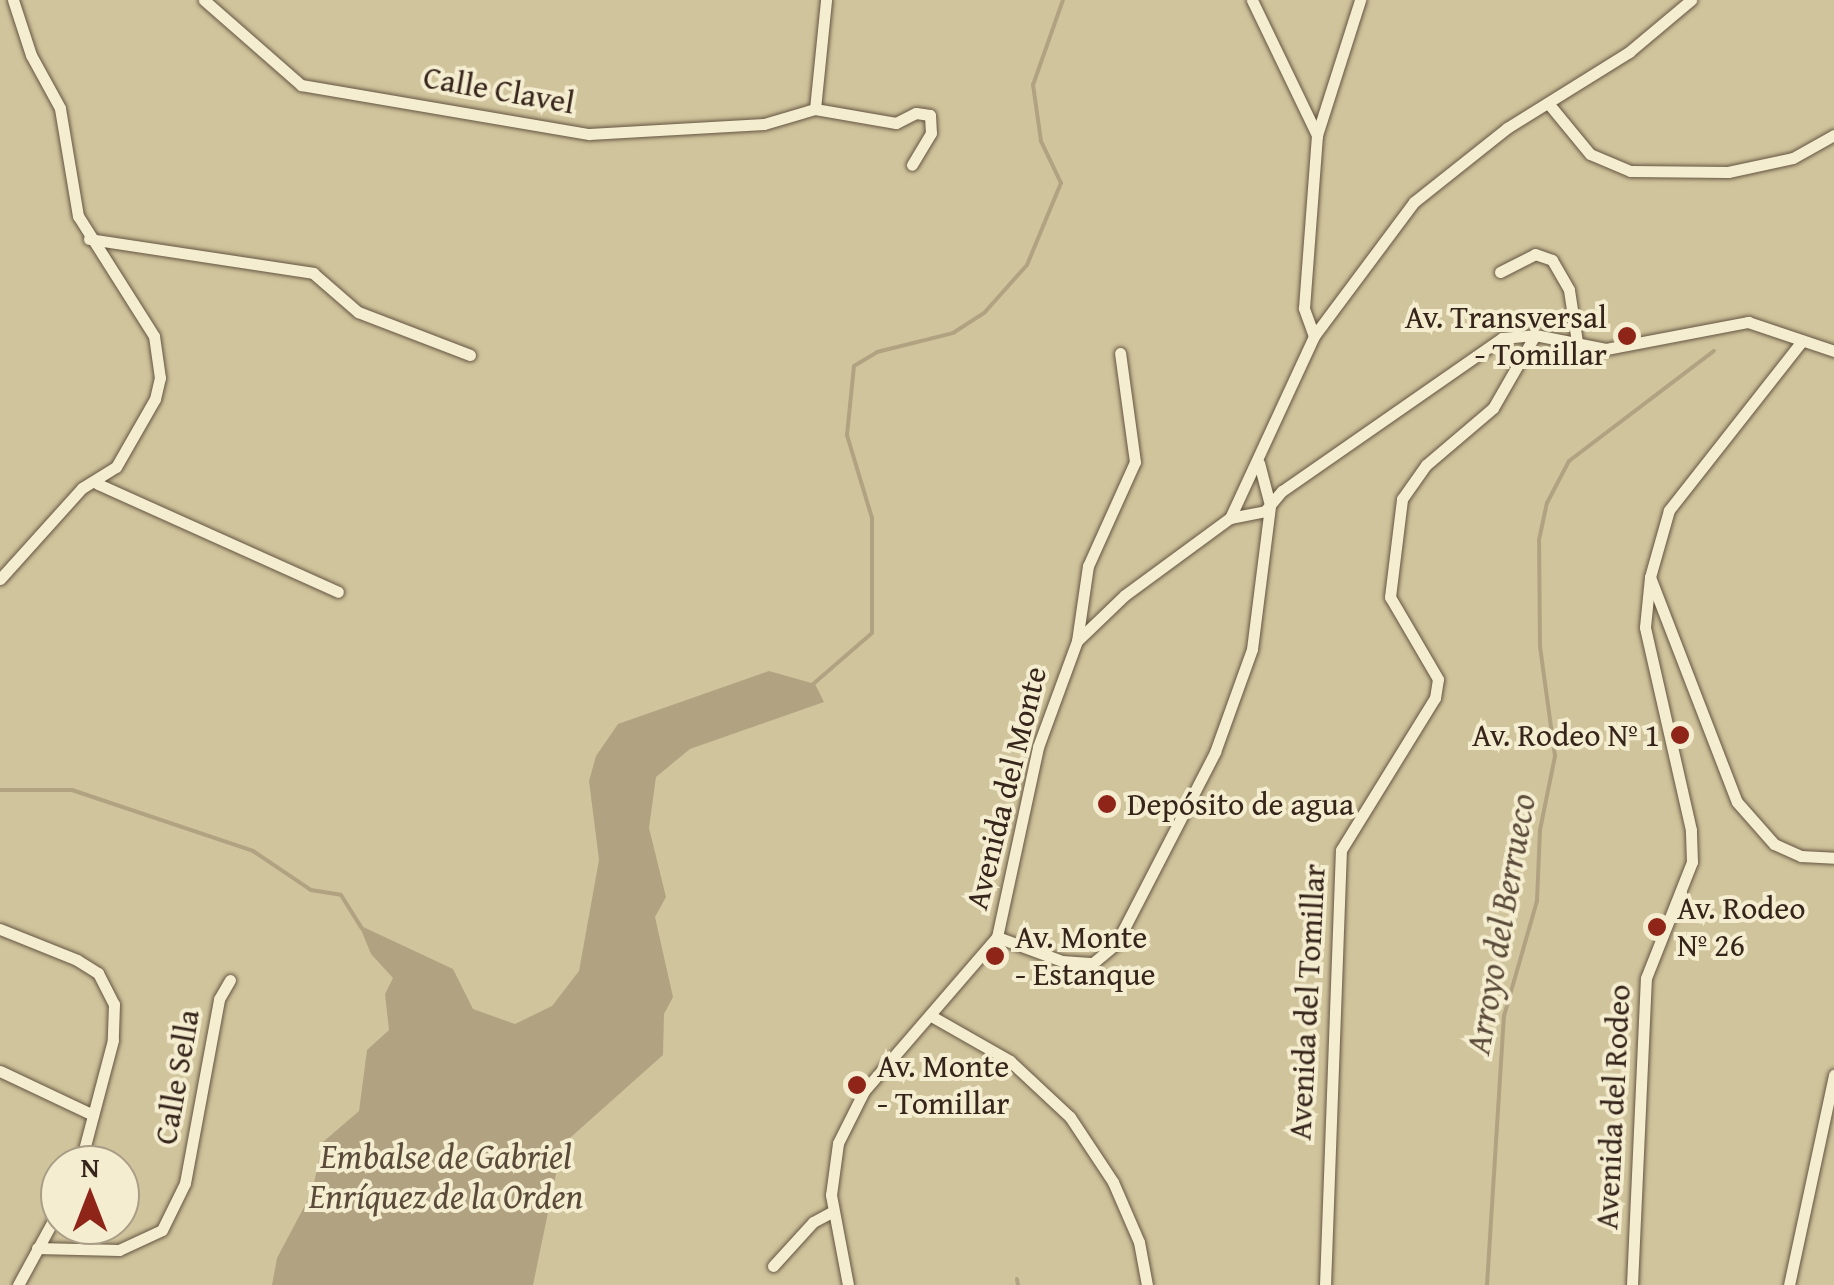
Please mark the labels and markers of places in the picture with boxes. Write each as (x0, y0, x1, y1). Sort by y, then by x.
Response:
place label: Av. Transversal - Tomillar (1405, 299, 1607, 374)
marker: Av. Transversal - Tomillar (1616, 325, 1638, 347)
place label: Av. Rodeo Nº 1 (1472, 716, 1660, 754)
marker: Av. Rodeo Nº 1 (1669, 724, 1691, 746)
place label: Depósito de agua (1127, 785, 1354, 823)
marker: Depósito de agua (1096, 793, 1118, 815)
place label: Av. Rodeo Nº 26 (1677, 890, 1806, 965)
marker: Av. Rodeo Nº 26 (1646, 916, 1668, 938)
place label: Av. Monte - Estanque (1015, 919, 1155, 994)
marker: Av. Monte - Estanque (984, 945, 1006, 967)
place label: Av. Monte - Tomillar (877, 1048, 1009, 1123)
marker: Av. Monte - Tomillar (846, 1074, 868, 1096)

